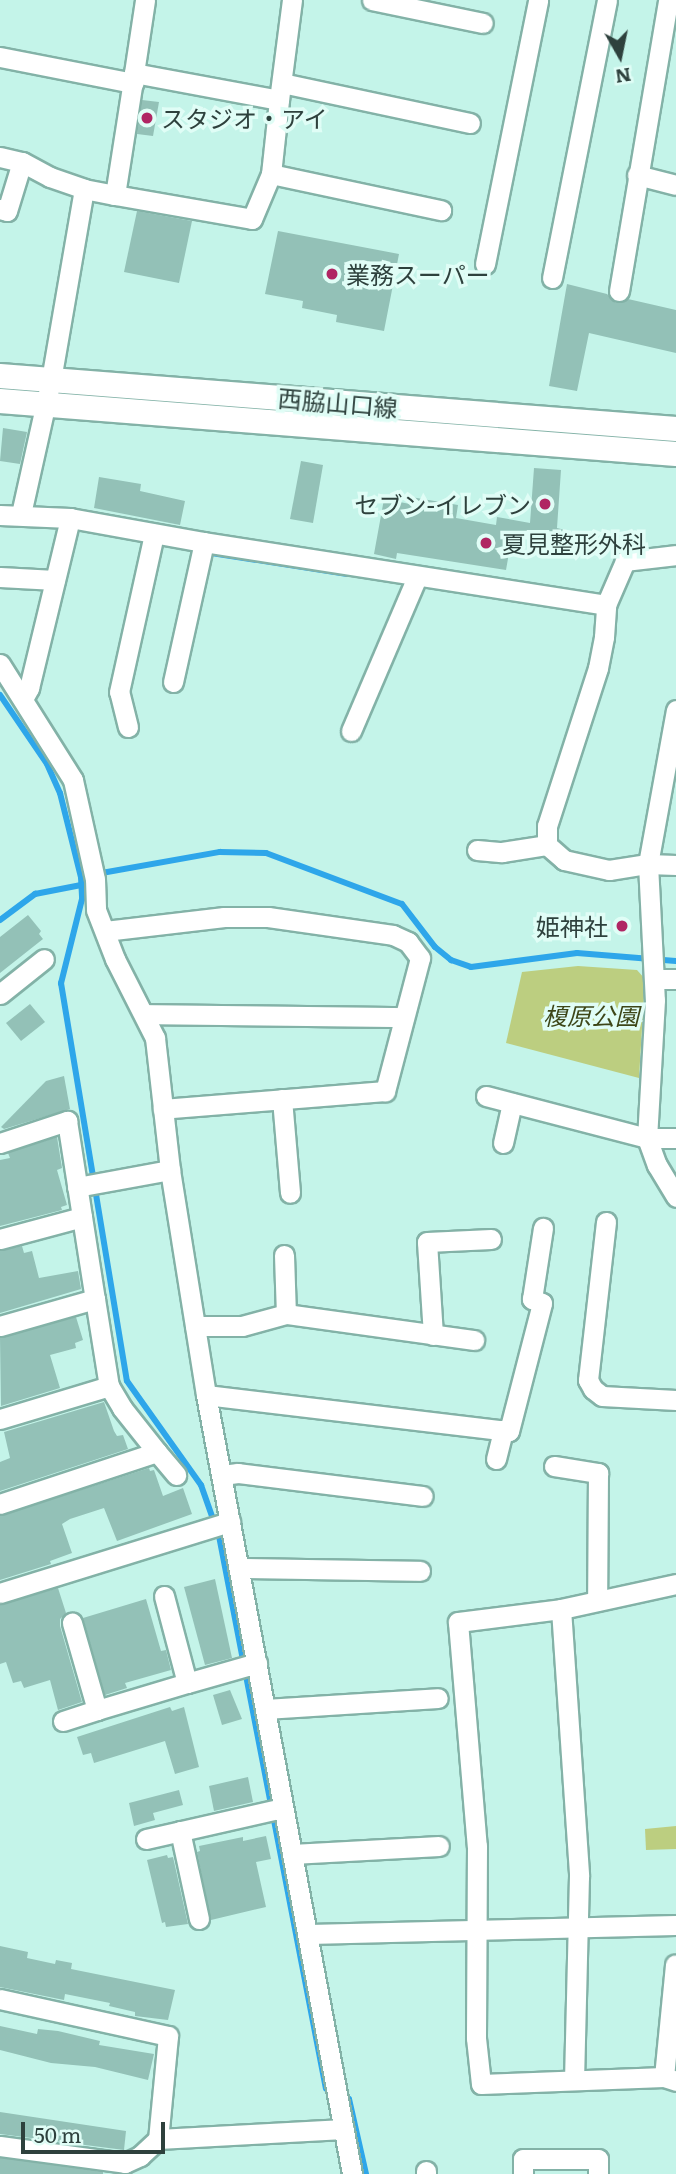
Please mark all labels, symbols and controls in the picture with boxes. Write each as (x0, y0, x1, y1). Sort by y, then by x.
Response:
north arrow (585, 21, 655, 91)
text: N (613, 62, 633, 92)
place label: スタジオ・アイ (161, 104, 329, 132)
marker: スタジオ・アイ (139, 110, 155, 126)
place label: 業務スーパー (346, 260, 490, 288)
marker: 業務スーパー (324, 266, 340, 282)
street label: 西脇山口線 (277, 382, 399, 422)
place label: セブン-イレブン (355, 490, 531, 518)
marker: セブン-イレブン (537, 496, 553, 512)
place label: 夏見整形外科 (502, 529, 646, 557)
marker: 夏見整形外科 (476, 533, 496, 553)
place label: 姫神社 (536, 912, 608, 940)
marker: 姫神社 (614, 918, 630, 934)
park label: 榎原公園 (543, 1001, 639, 1029)
scale bar (24, 2108, 168, 2152)
text: 50 m (34, 2118, 81, 2149)

